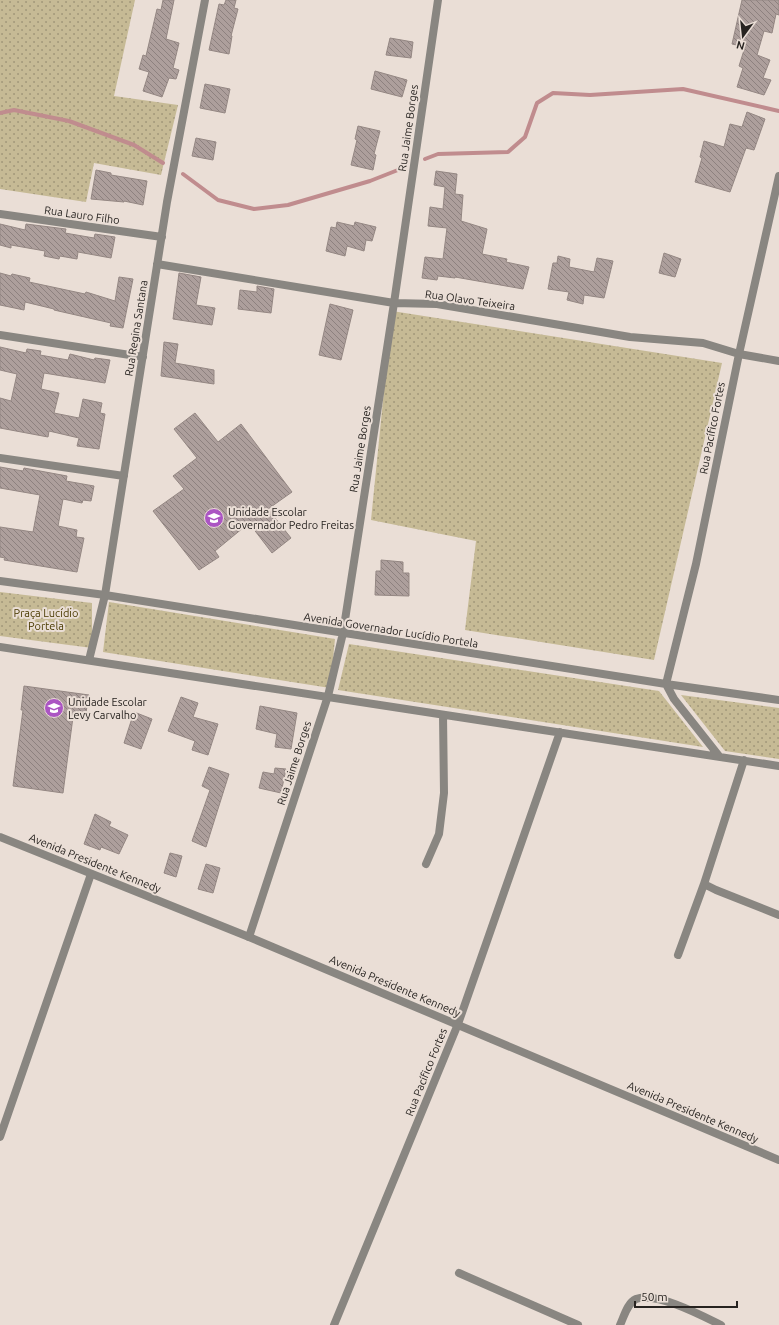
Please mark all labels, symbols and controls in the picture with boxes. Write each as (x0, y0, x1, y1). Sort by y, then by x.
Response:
north arrow (723, 16, 763, 56)
text: N (735, 39, 746, 53)
street label: Rua Jaime Borges (396, 83, 420, 172)
street label: Rua Lauro Filho (44, 204, 120, 226)
street label: Rua Regina Santana (122, 279, 150, 377)
street label: Rua Olavo Teixeira (424, 288, 516, 312)
street label: Rua Pacífico Fortes (697, 381, 727, 475)
street label: Rua Jaime Borges (347, 404, 373, 493)
place label: Unidade Escolar Governador Pedro Freitas (228, 506, 354, 531)
school or university icon: Unidade Escolar Governador Pedro Freitas (203, 507, 225, 529)
park label: Praça Lucídio Portela (14, 607, 78, 632)
street label: Avenida Governador Lucídio Portela (303, 610, 479, 650)
place label: Unidade Escolar Levy Carvalho (68, 696, 148, 721)
school or university icon: Unidade Escolar Levy Carvalho (43, 697, 65, 719)
street label: Rua Jaime Borges (275, 719, 313, 807)
street label: Avenida Presidente Kennedy (27, 831, 163, 895)
street label: Avenida Presidente Kennedy (328, 953, 463, 1019)
street label: Rua Pacífico Fortes (403, 1026, 449, 1118)
street label: Avenida Presidente Kennedy (626, 1079, 761, 1145)
scale bar (635, 1283, 737, 1309)
text: 50 m (641, 1290, 668, 1303)

